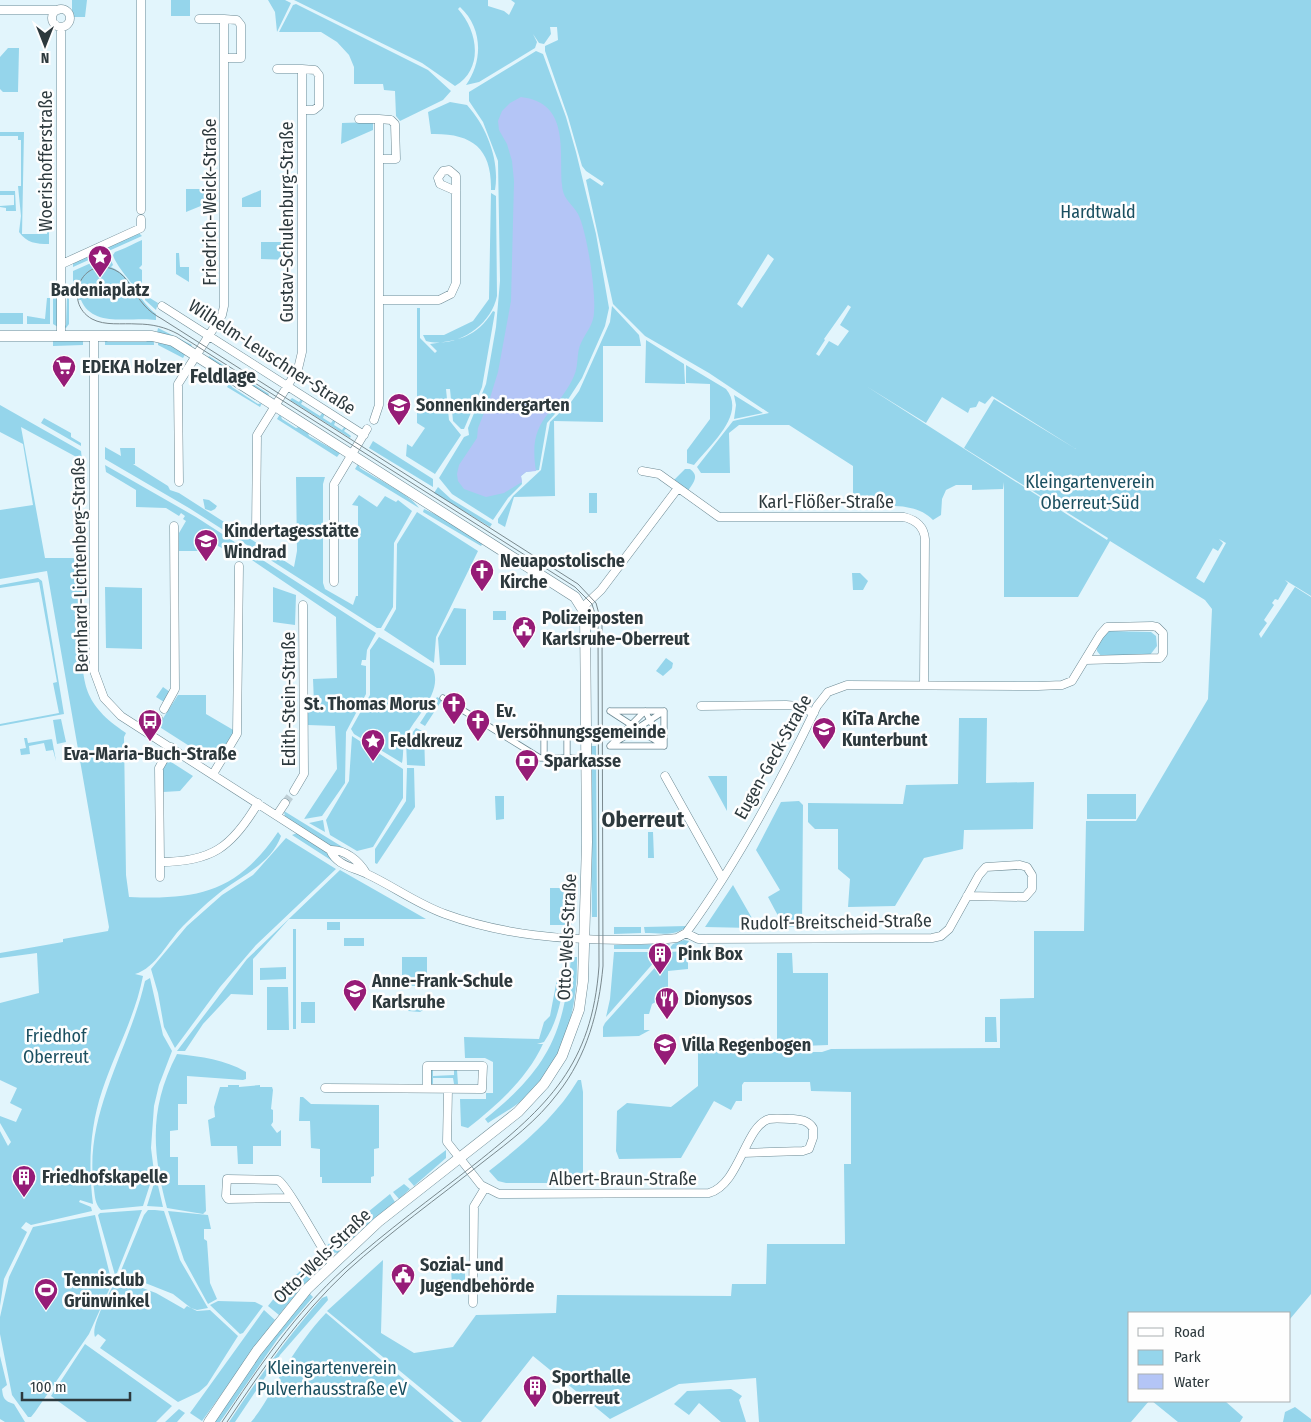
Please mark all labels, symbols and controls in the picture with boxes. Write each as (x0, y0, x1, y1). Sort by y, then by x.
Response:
north arrow (20, 20, 70, 70)
text: N (41, 49, 49, 66)
street label: Woerishofferstraße (35, 90, 57, 232)
street label: Friedrich-Weick-Straße (199, 118, 221, 286)
street label: Gustav-Schulenburg-Straße (276, 121, 298, 323)
park label: Hardtwald (1060, 201, 1136, 223)
place icon: Badeniaplatz (87, 244, 113, 278)
place label: Badeniaplatz (51, 279, 150, 301)
street label: Wilhelm-Leuschner-Straße (184, 295, 360, 419)
supermarket icon: EDEKA Holzer (51, 354, 77, 388)
place label: EDEKA Holzer (82, 356, 183, 378)
district label: Feldlage (190, 365, 256, 388)
school or university icon: Sonnenkindergarten (386, 392, 412, 426)
place label: Sonnenkindergarten (416, 394, 570, 416)
street label: Bernhard-Lichtenberg-Straße (67, 457, 93, 673)
park label: Kleingartenverein Oberreut-Süd (1025, 471, 1155, 514)
street label: Karl-Flößer-Straße (758, 491, 894, 513)
place label: Kindertagesstätte Windrad (224, 520, 359, 563)
school or university icon: Kindertagesstätte Windrad (193, 528, 219, 562)
place label: Neuapostolische Kirche (500, 550, 625, 593)
church icon: Neuapostolische Kirche (469, 558, 495, 592)
place label: Polizeiposten Karlsruhe-Oberreut (542, 607, 690, 650)
public building icon: Polizeiposten Karlsruhe-Oberreut (511, 615, 537, 649)
street label: Edith-Stein-Straße (278, 631, 300, 766)
church icon: St. Thomas Morus (441, 691, 467, 725)
street label: Eugen-Geck-Straße (730, 691, 816, 823)
place label: St. Thomas Morus (304, 693, 436, 715)
place label: Ev. Versöhnungsgemeinde (495, 700, 666, 743)
bus stop icon: Eva-Maria-Buch-Straße (137, 708, 163, 742)
church icon: Ev. Versöhnungsgemeinde (465, 708, 491, 742)
place label: KiTa Arche Kunterbunt (842, 708, 928, 751)
school or university icon: KiTa Arche Kunterbunt (811, 716, 837, 750)
place icon: Feldkreuz (360, 728, 386, 762)
place label: Feldkreuz (390, 730, 463, 752)
place label: Eva-Maria-Buch-Straße (63, 743, 237, 765)
bank icon: Sparkasse (514, 748, 540, 782)
place label: Sparkasse (544, 750, 621, 772)
district label: Oberreut (602, 806, 685, 833)
street label: Otto-Wels-Straße (553, 873, 581, 1001)
street label: Rudolf-Breitscheid-Straße (740, 909, 932, 935)
building icon: Pink Box (647, 941, 673, 975)
place label: Pink Box (678, 943, 743, 965)
place label: Anne-Frank-Schule Karlsruhe (371, 970, 513, 1013)
school or university icon: Anne-Frank-Schule Karlsruhe (342, 978, 368, 1012)
restaurant icon: Dionysos (654, 986, 680, 1020)
place label: Dionysos (684, 988, 752, 1010)
park label: Friedhof Oberreut (23, 1025, 89, 1068)
school or university icon: Villa Regenbogen (652, 1032, 678, 1066)
place label: Villa Regenbogen (681, 1034, 811, 1056)
building icon: Friedhofskapelle (11, 1164, 37, 1198)
place label: Friedhofskapelle (42, 1166, 168, 1188)
street label: Albert-Braun-Straße (549, 1168, 697, 1190)
street label: Otto-Wels-Straße (269, 1204, 375, 1308)
place label: Sozial- und Jugendbehörde (419, 1254, 534, 1297)
public building icon: Sozial- und Jugendbehörde (390, 1262, 416, 1296)
place label: Tennisclub Grünwinkel (64, 1269, 149, 1312)
sports icon: Tennisclub Grünwinkel (33, 1277, 59, 1311)
legend (1128, 1312, 1291, 1402)
text: Road (1174, 1323, 1205, 1341)
text: Park (1174, 1348, 1201, 1366)
park label: Kleingartenverein Pulverhausstraße eV (257, 1357, 408, 1400)
place label: Sporthalle Oberreut (552, 1366, 631, 1409)
scale bar (22, 1370, 130, 1402)
text: Water (1174, 1373, 1210, 1391)
building icon: Sporthalle Oberreut (522, 1374, 548, 1408)
text: 100 m (30, 1378, 67, 1396)

